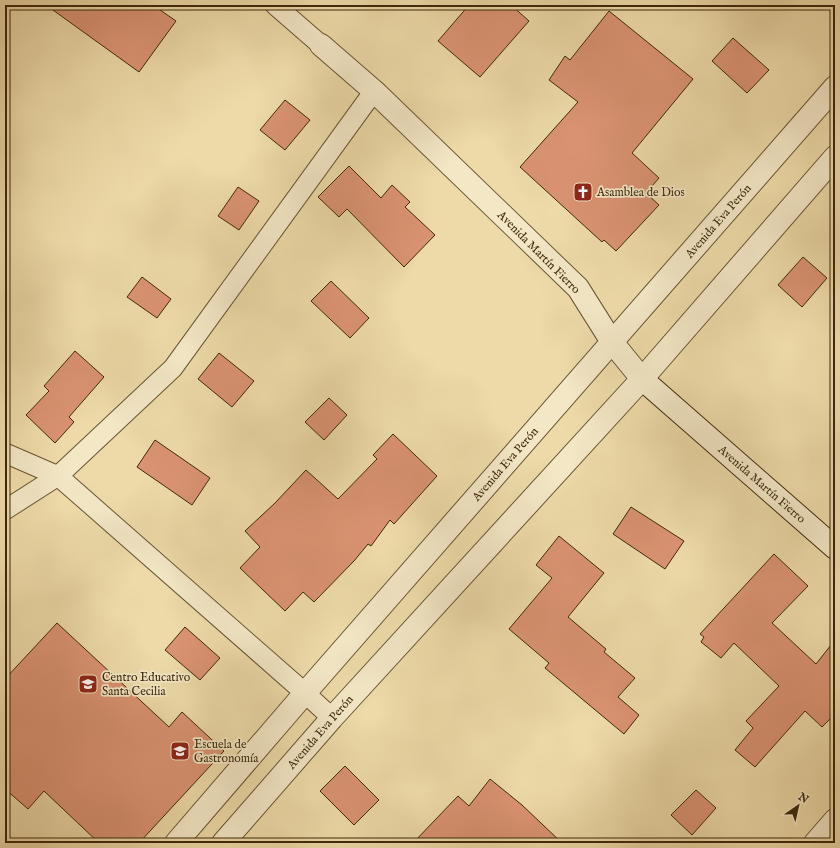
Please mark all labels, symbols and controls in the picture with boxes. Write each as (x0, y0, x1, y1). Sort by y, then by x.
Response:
church icon: Asamblea de Dios (572, 181, 594, 203)
street label: Avenida Eva Perón (681, 181, 755, 262)
place label: Asamblea de Dios (596, 185, 685, 200)
street label: Avenida Martín Fierro (493, 207, 584, 297)
street label: Avenida Eva Perón (468, 424, 542, 505)
street label: Avenida Martín Fierro (714, 442, 809, 527)
place label: Centro Educativo Santa Cecilia (102, 670, 191, 699)
school or university icon: Centro Educativo Santa Cecilia (77, 673, 99, 695)
street label: Avenida Eva Perón (283, 692, 357, 773)
place label: Escuela de Gastronomía (194, 737, 259, 766)
school or university icon: Escuela de Gastronomía (169, 740, 191, 762)
north arrow (778, 786, 818, 826)
text: N (794, 790, 811, 807)

